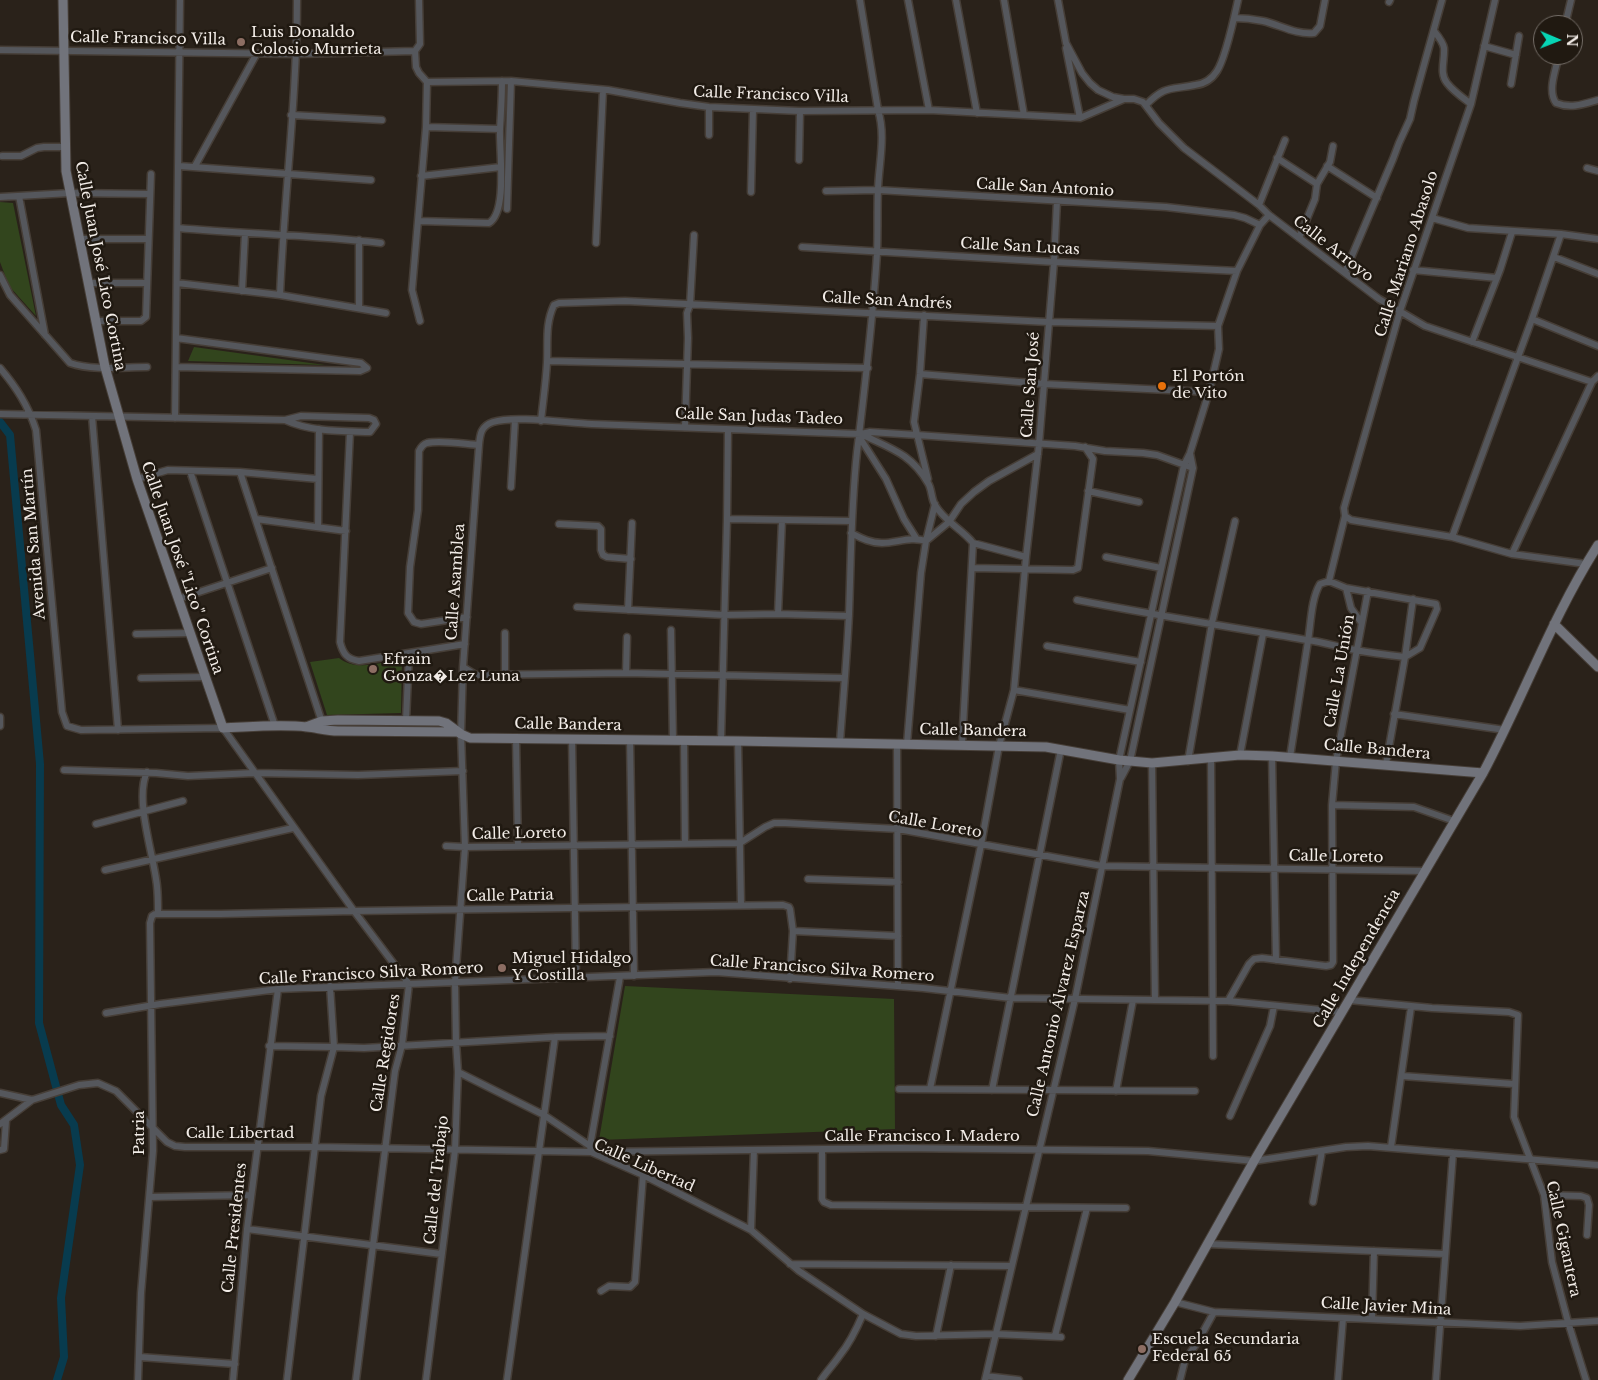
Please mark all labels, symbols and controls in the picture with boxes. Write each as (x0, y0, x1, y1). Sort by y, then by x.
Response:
north arrow (1533, 15, 1583, 65)
place label: Luis Donaldo Colosio Murrieta (251, 24, 382, 59)
street label: Calle Francisco Villa (70, 29, 226, 49)
text: N (1563, 33, 1581, 47)
marker: Luis Donaldo Colosio Murrieta (235, 36, 247, 48)
street label: Calle Francisco Villa (693, 83, 849, 107)
street label: Calle Juan José Lico Cortina (71, 160, 129, 372)
street label: Calle Mariano Abasolo (1372, 169, 1442, 339)
street label: Calle San Antonio (975, 175, 1115, 201)
street label: Calle Arroyo (1289, 212, 1377, 286)
street label: Calle San Lucas (960, 235, 1080, 259)
street label: Calle San Andrés (822, 289, 952, 313)
street label: Calle San José (1018, 331, 1044, 439)
place label: El Portón de Vito (1172, 368, 1245, 403)
marker: El Portón de Vito (1156, 380, 1168, 392)
street label: Calle San Judas Tadeo (675, 405, 843, 429)
street label: Calle Juan José "Lico" Cortina (137, 459, 227, 677)
street label: Avenida San Martín (18, 468, 50, 620)
street label: Calle Asamblea (443, 523, 469, 641)
street label: Calle La Unión (1321, 613, 1359, 729)
place label: Efrain Gonza�Lez Luna (383, 651, 520, 686)
marker: Efrain Gonza�Lez Luna (367, 663, 379, 675)
street label: Calle Bandera (514, 715, 622, 735)
street label: Calle Bandera (919, 721, 1027, 741)
street label: Calle Bandera (1323, 736, 1431, 764)
street label: Calle Loreto (887, 808, 983, 842)
street label: Calle Loreto (471, 824, 567, 844)
street label: Calle Loreto (1288, 847, 1384, 867)
street label: Calle Patria (466, 886, 554, 906)
street label: Calle Independencia (1310, 886, 1404, 1032)
street label: Calle Antonio Álvarez Esparza (1024, 889, 1094, 1119)
place label: Miguel Hidalgo Y Costilla (512, 950, 631, 985)
street label: Calle Francisco Silva Romero (709, 952, 935, 986)
street label: Calle Francisco Silva Romero (258, 959, 484, 989)
marker: Miguel Hidalgo Y Costilla (496, 962, 508, 974)
street label: Calle Regidores (368, 992, 404, 1114)
street label: Patria (131, 1111, 149, 1155)
street label: Calle del Trabajo (421, 1115, 453, 1245)
street label: Calle Libertad (186, 1125, 294, 1143)
street label: Calle Francisco I. Madero (824, 1128, 1020, 1146)
street label: Calle Libertad (591, 1136, 697, 1196)
street label: Calle Presidentes (219, 1162, 251, 1294)
street label: Calle Gigantera (1542, 1179, 1584, 1299)
street label: Calle Javier Mina (1320, 1295, 1452, 1319)
place label: Escuela Secundaria Federal 65 (1152, 1331, 1300, 1366)
marker: Escuela Secundaria Federal 65 (1136, 1343, 1148, 1355)

